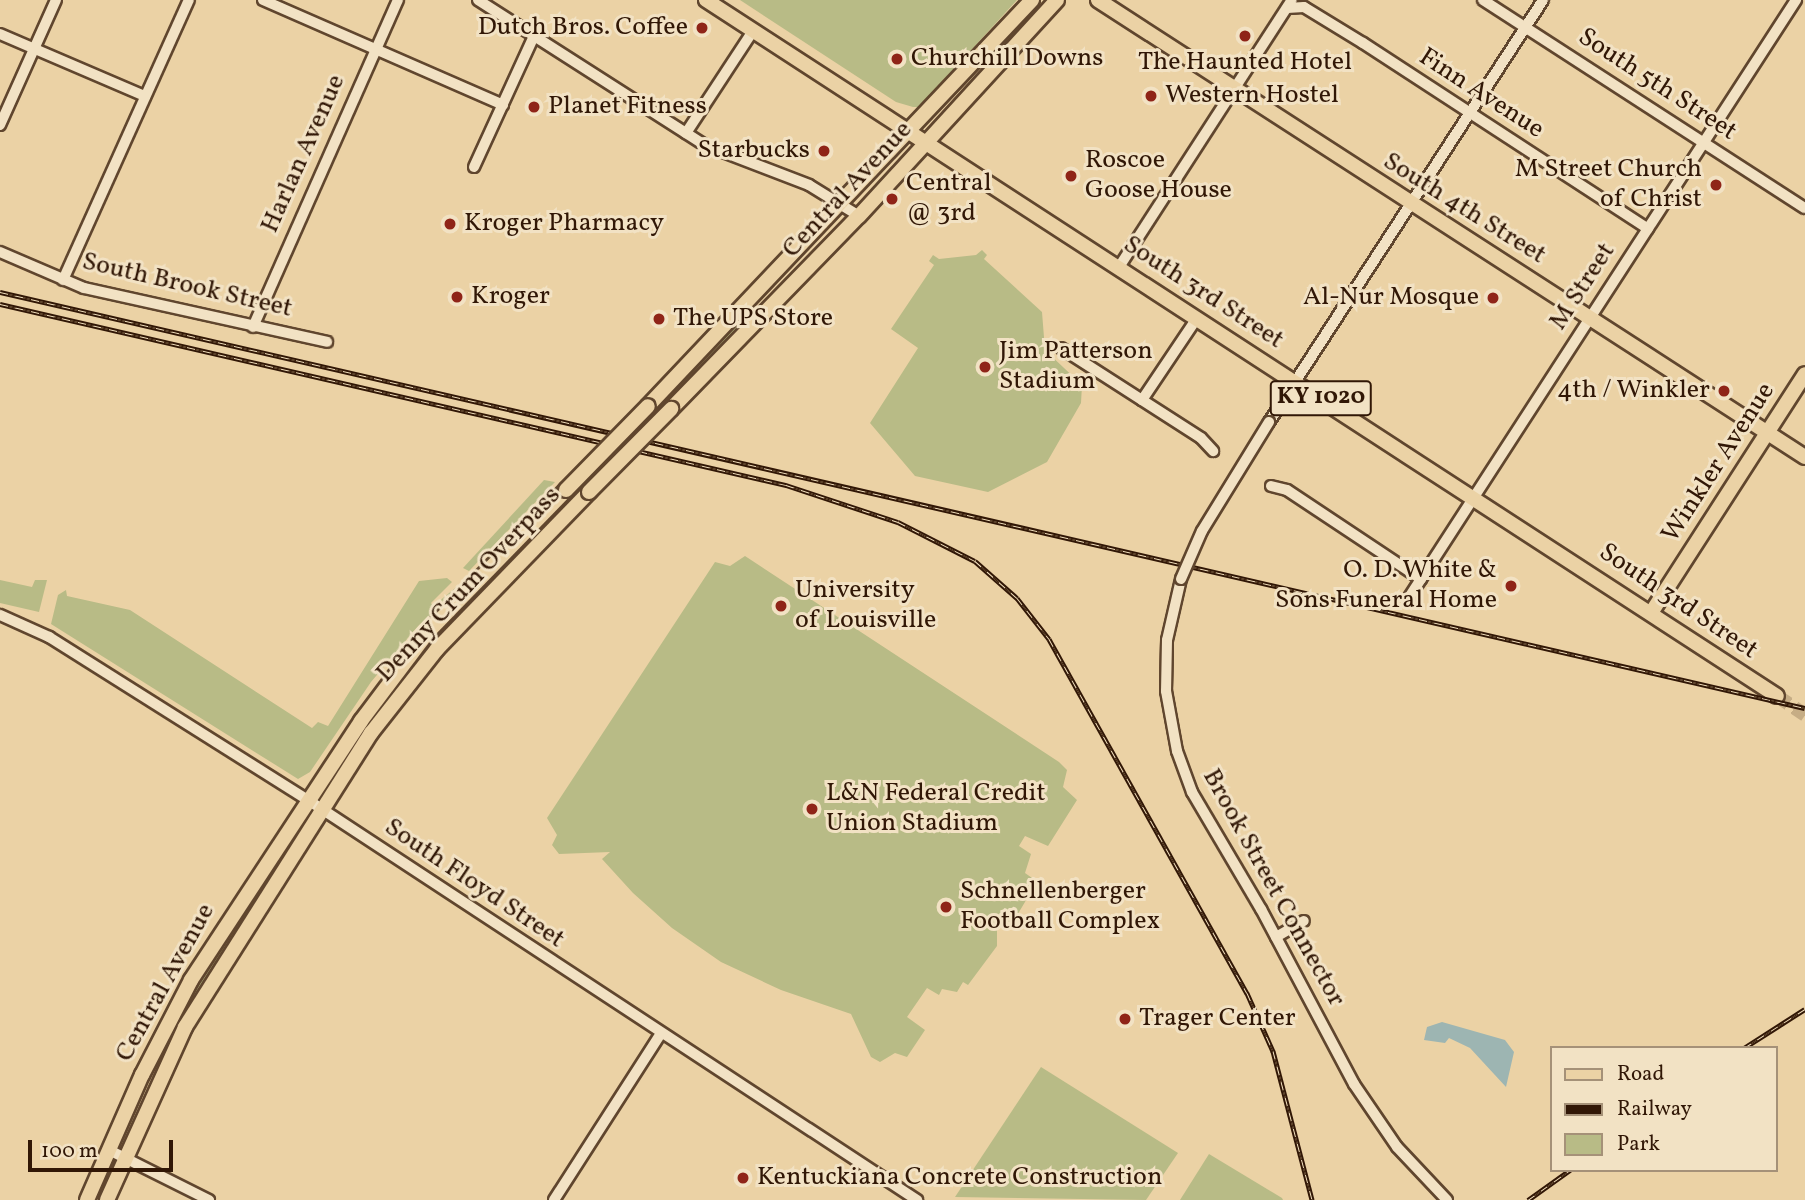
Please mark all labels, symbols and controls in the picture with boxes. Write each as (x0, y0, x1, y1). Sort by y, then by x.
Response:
place label: Dutch Bros. Coffee (478, 12, 688, 44)
marker: Dutch Bros. Coffee (694, 20, 710, 36)
street label: South 5th Street (1572, 22, 1742, 148)
marker: The Haunted Hotel (1237, 28, 1253, 44)
street label: Finn Avenue (1413, 42, 1549, 146)
place label: Churchill Downs (911, 43, 1103, 75)
place label: The Haunted Hotel (1138, 47, 1352, 79)
marker: Churchill Downs (889, 51, 905, 67)
street label: Harlan Avenue (255, 70, 353, 238)
place label: Western Hostel (1165, 80, 1339, 112)
marker: Western Hostel (1143, 88, 1159, 104)
place label: Planet Fitness (548, 91, 707, 123)
marker: Planet Fitness (526, 99, 542, 115)
street label: Central Avenue (777, 115, 919, 265)
place label: Starbucks (698, 135, 810, 167)
marker: Starbucks (816, 143, 832, 159)
place label: Roscoe Goose House (1085, 145, 1232, 206)
street label: South 4th Street (1377, 146, 1551, 272)
place label: M Street Church of Christ (1515, 154, 1702, 216)
place label: Central @ 3rd (906, 168, 992, 230)
marker: Roscoe Goose House (1063, 168, 1079, 184)
marker: M Street Church of Christ (1708, 177, 1724, 193)
marker: Central @ 3rd (884, 191, 900, 207)
place label: Kroger Pharmacy (464, 208, 664, 240)
marker: Kroger Pharmacy (442, 216, 458, 232)
street label: South 3rd Street (1117, 230, 1289, 356)
street label: M Street (1543, 238, 1623, 336)
street label: South Brook Street (79, 247, 295, 325)
place label: Kroger (471, 281, 550, 313)
place label: Al-Nur Mosque (1303, 282, 1479, 314)
marker: Kroger (449, 289, 465, 305)
marker: Al-Nur Mosque (1485, 290, 1501, 306)
place label: The UPS Store (673, 303, 833, 335)
marker: The UPS Store (651, 311, 667, 327)
place label: Jim Patterson Stadium (999, 336, 1153, 398)
marker: Jim Patterson Stadium (977, 359, 993, 375)
place label: 4th / Winkler (1556, 375, 1710, 407)
road number: KY 1020 (1268, 377, 1374, 418)
street label: Winkler Avenue (1656, 377, 1782, 549)
marker: 4th / Winkler (1716, 383, 1732, 399)
street label: Denny Crum Overpass (370, 480, 568, 690)
street label: South 3rd Street (1593, 537, 1763, 667)
place label: O. D. White & Sons Funeral Home (1275, 555, 1497, 616)
place label: University of Louisville (795, 575, 934, 636)
marker: O. D. White & Sons Funeral Home (1503, 578, 1519, 594)
marker: University of Louisville (773, 598, 789, 614)
street label: Brook Street Connector (1195, 764, 1351, 1012)
place label: L&N Federal Credit Union Stadium (826, 778, 1046, 840)
marker: L&N Federal Credit Union Stadium (804, 801, 820, 817)
street label: South Floyd Street (378, 812, 570, 956)
place label: Schnellenberger Football Complex (960, 876, 1160, 938)
street label: Central Avenue (110, 899, 222, 1067)
marker: Schnellenberger Football Complex (938, 899, 954, 915)
place label: Trager Center (1139, 1003, 1296, 1035)
marker: Trager Center (1117, 1011, 1133, 1027)
legend (1549, 1046, 1777, 1172)
text: Road (1617, 1060, 1664, 1089)
text: Railway (1617, 1095, 1692, 1124)
scale bar (32, 1126, 177, 1170)
text: Park (1617, 1130, 1660, 1159)
text: 100 m (41, 1137, 98, 1166)
place label: Kentuckiana Concrete Construction (757, 1162, 1162, 1194)
marker: Kentuckiana Concrete Construction (735, 1170, 751, 1186)

